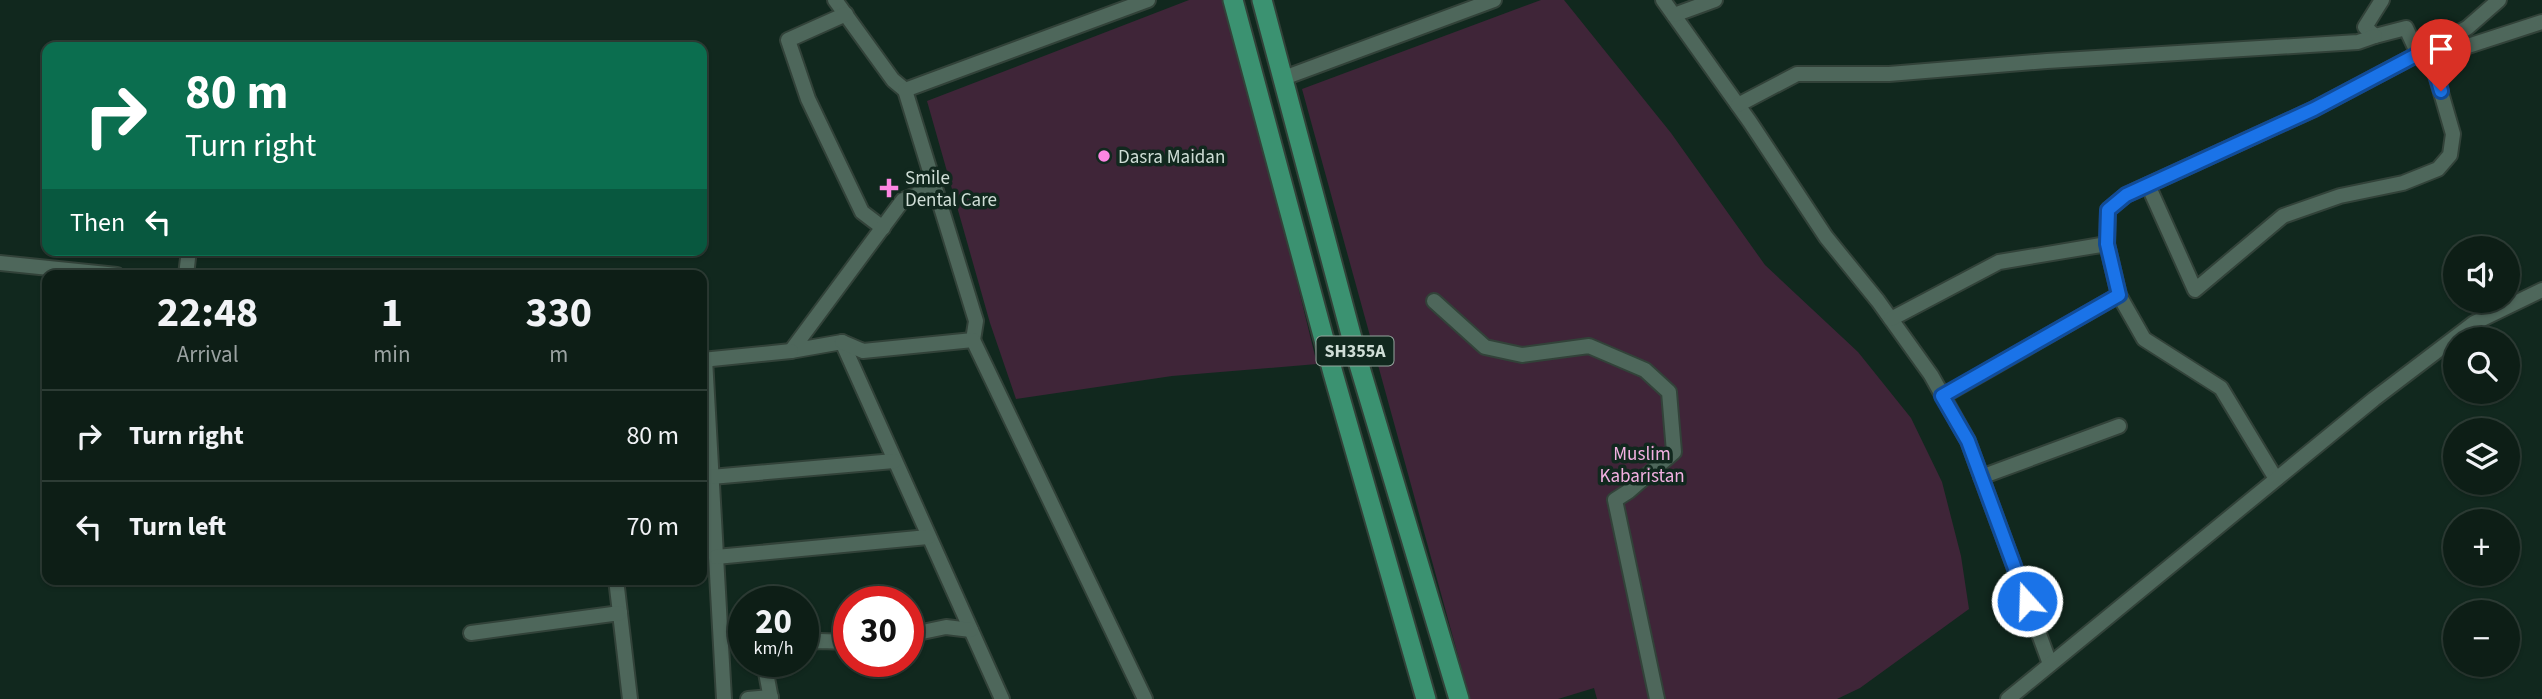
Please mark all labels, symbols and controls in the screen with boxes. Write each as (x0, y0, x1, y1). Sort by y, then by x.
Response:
pin (2411, 19, 2471, 91)
icon: arrive (2422, 30, 2460, 68)
text: 80 m (185, 58, 289, 128)
icon: right (70, 70, 161, 161)
text: Turn right (185, 123, 316, 169)
place label: Dasra Maidan (1118, 144, 1225, 171)
marker: Dasra Maidan (1096, 148, 1112, 164)
place label: Smile Dental Care (905, 165, 997, 214)
marker: Smile Dental Care (879, 178, 899, 198)
icon: left (139, 203, 177, 241)
text: Then (70, 204, 125, 241)
map controls (2443, 236, 2520, 677)
button: sound (2443, 236, 2520, 313)
text: 22:48 (157, 283, 258, 343)
text: 1 (381, 283, 403, 343)
text: 330 (525, 283, 592, 343)
button: search (2443, 327, 2520, 404)
road number: SH355A (1316, 337, 1394, 366)
text: Arrival (177, 338, 239, 371)
text: min (373, 338, 411, 371)
text: m (549, 338, 568, 371)
icon: right (70, 417, 108, 455)
text: Turn right (129, 417, 244, 454)
text: 80 m (626, 417, 679, 454)
button: layers (2443, 418, 2520, 495)
park label: Muslim Kabaristan (1599, 441, 1685, 490)
icon: left (70, 508, 108, 546)
text: Turn left (129, 508, 226, 545)
text: 70 m (626, 508, 679, 545)
button: + (2443, 509, 2520, 586)
position arrow (1990, 564, 2064, 638)
speed limit sign: 30 (833, 586, 924, 677)
text: 20 (755, 597, 792, 647)
button: − (2443, 600, 2520, 677)
text: km/h (754, 636, 793, 661)

